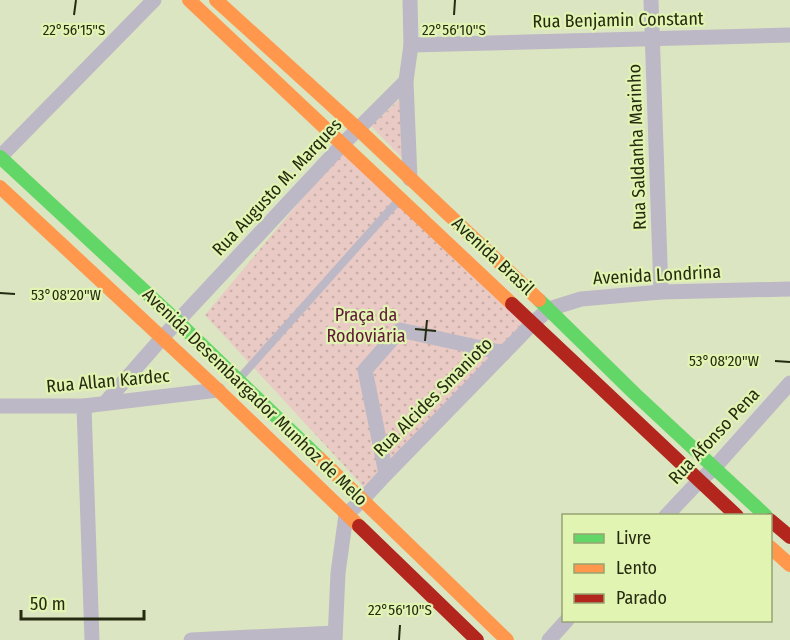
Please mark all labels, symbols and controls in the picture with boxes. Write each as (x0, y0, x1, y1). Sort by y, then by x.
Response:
street label: Rua Benjamin Constant (532, 8, 704, 32)
text: 22°56'15"S (43, 21, 105, 39)
text: 22°56'10"S (422, 21, 486, 39)
street label: Rua Saldanha Marinho (623, 64, 651, 230)
street label: Rua Augusto M. Marques (208, 114, 347, 260)
street label: Avenida Brasil (447, 212, 539, 300)
street label: Avenida Londrina (592, 261, 722, 289)
street label: Avenida Desembargador Munhoz de Melo (138, 283, 372, 511)
text: 53°08'20"W (31, 286, 101, 304)
park label: Praça da Rodoviária (326, 304, 406, 347)
street label: Rua Alcides Smanioto (369, 333, 497, 461)
text: 53°08'20"W (689, 352, 759, 370)
street label: Rua Allan Kardec (45, 365, 171, 397)
street label: Rua Afonso Pena (664, 383, 764, 489)
legend (562, 514, 772, 622)
text: Livre (616, 527, 651, 549)
text: Lento (616, 557, 657, 579)
scale bar (21, 583, 144, 621)
text: Parado (616, 587, 667, 609)
text: 50 m (30, 593, 66, 615)
text: 22°56'10"S (368, 601, 432, 619)

